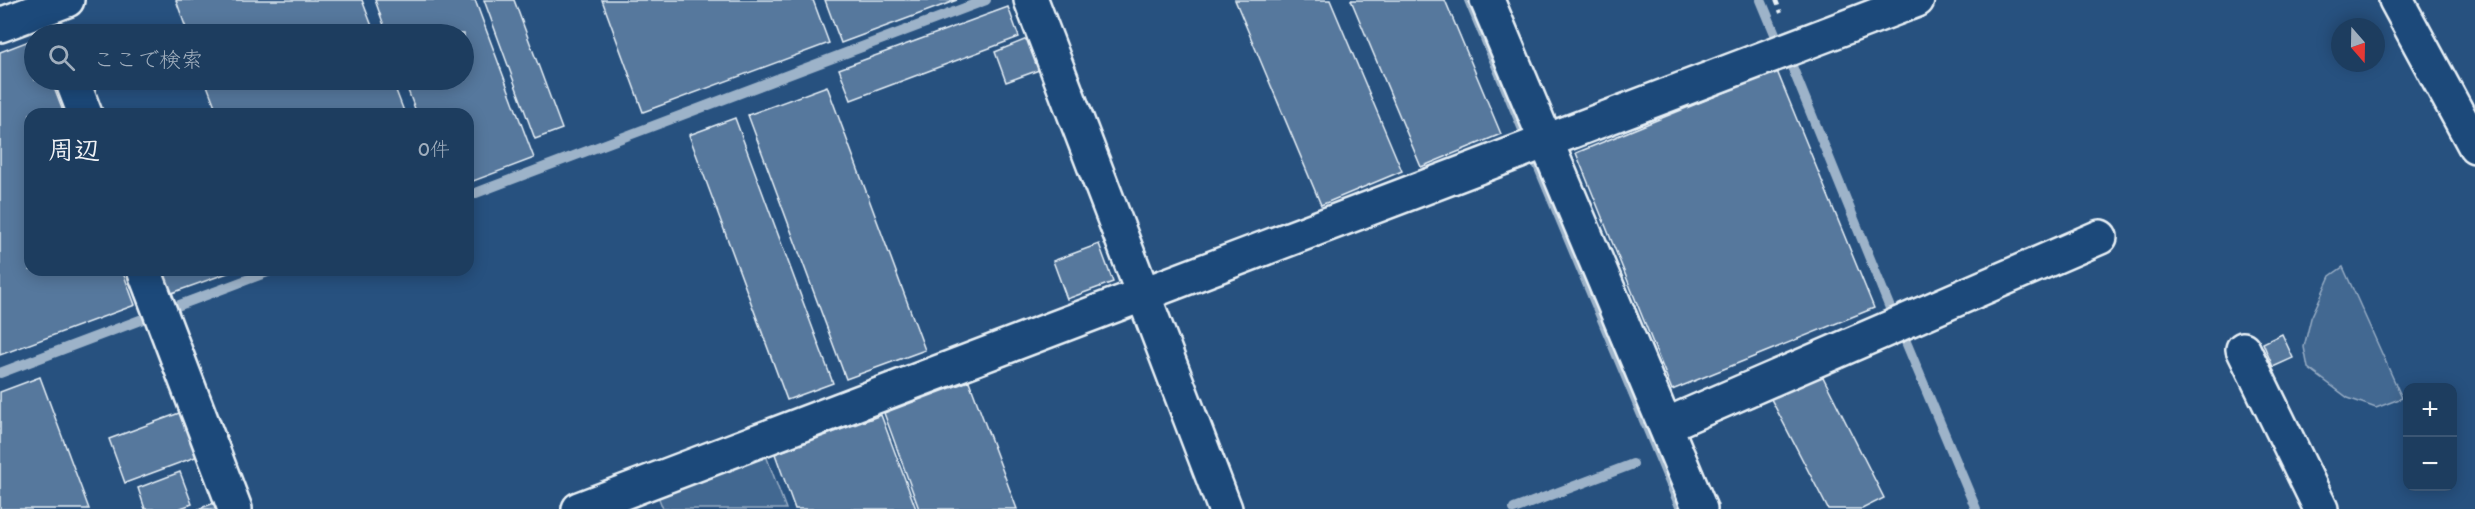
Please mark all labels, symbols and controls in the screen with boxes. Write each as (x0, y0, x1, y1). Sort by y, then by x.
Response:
north arrow (2331, 18, 2385, 72)
search box (24, 24, 474, 90)
icon: search (45, 41, 78, 74)
text: ここで検索 (93, 46, 203, 73)
text: 周辺 (48, 134, 100, 166)
text: 0件 (418, 137, 450, 161)
map controls (2403, 383, 2457, 491)
button: + (2403, 383, 2457, 437)
button: − (2403, 437, 2457, 491)

